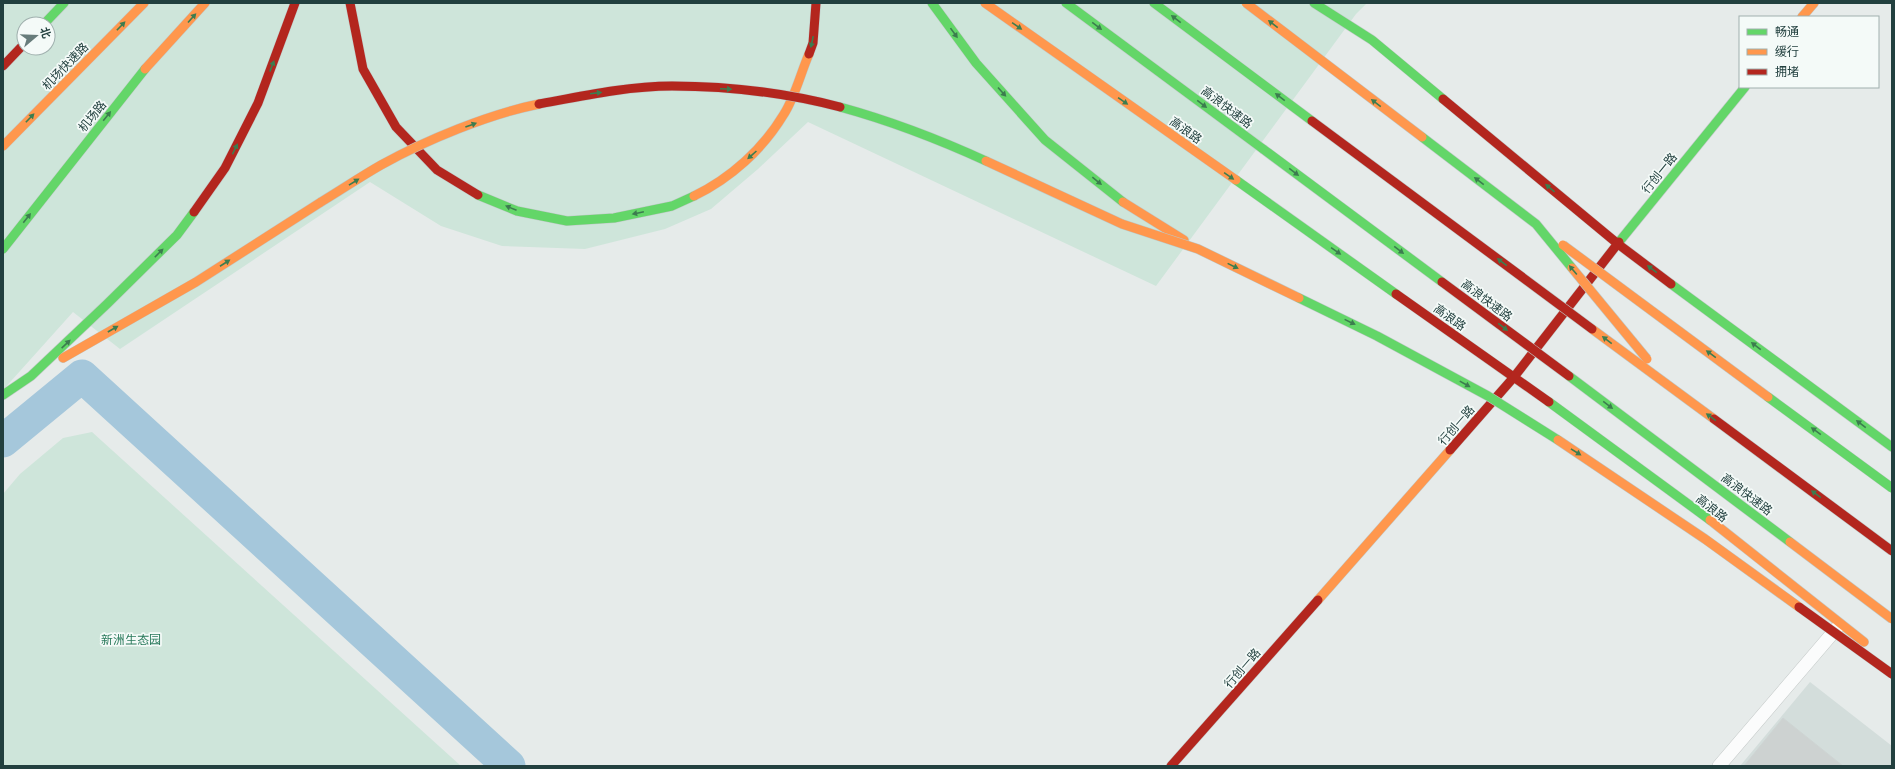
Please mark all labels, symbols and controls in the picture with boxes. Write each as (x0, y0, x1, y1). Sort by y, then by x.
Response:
one-way arrow (187, 12, 196, 23)
one-way arrow (1171, 15, 1182, 24)
north arrow (16, 16, 56, 56)
legend (1739, 16, 1879, 88)
one-way arrow (1267, 19, 1278, 28)
one-way arrow (116, 21, 126, 31)
one-way arrow (1012, 21, 1023, 30)
one-way arrow (1092, 22, 1103, 30)
text: 畅通 (1775, 24, 1799, 39)
text: 北 (37, 25, 54, 40)
one-way arrow (950, 28, 958, 39)
one-way arrow (809, 35, 815, 48)
street label: 机场快速路 (39, 39, 91, 93)
text: 缓行 (1775, 44, 1799, 59)
one-way arrow (269, 60, 275, 72)
text: 拥堵 (1775, 64, 1799, 79)
street label: 高浪快速路 (1199, 83, 1255, 131)
one-way arrow (720, 86, 733, 92)
one-way arrow (998, 87, 1007, 98)
one-way arrow (590, 90, 602, 96)
one-way arrow (1275, 93, 1286, 102)
street label: 机场路 (75, 97, 109, 135)
one-way arrow (1118, 97, 1129, 105)
one-way arrow (1370, 98, 1381, 107)
one-way arrow (1196, 100, 1207, 108)
one-way arrow (103, 111, 112, 122)
one-way arrow (25, 113, 35, 123)
street label: 高浪路 (1167, 114, 1205, 146)
one-way arrow (465, 122, 477, 128)
one-way arrow (232, 143, 238, 154)
one-way arrow (747, 150, 757, 160)
street label: 行创一路 (1638, 150, 1680, 196)
one-way arrow (1289, 168, 1300, 177)
one-way arrow (1224, 172, 1235, 180)
one-way arrow (1091, 177, 1102, 186)
one-way arrow (1474, 177, 1485, 185)
one-way arrow (348, 178, 360, 185)
one-way arrow (1545, 183, 1556, 192)
one-way arrow (504, 205, 516, 211)
one-way arrow (632, 210, 645, 216)
one-way arrow (22, 213, 31, 224)
one-way arrow (1393, 246, 1404, 254)
one-way arrow (1330, 247, 1341, 255)
one-way arrow (154, 248, 164, 258)
one-way arrow (1497, 258, 1508, 266)
one-way arrow (219, 260, 231, 267)
one-way arrow (1227, 263, 1239, 269)
one-way arrow (1569, 264, 1578, 275)
one-way arrow (1647, 265, 1657, 273)
street label: 高浪快速路 (1459, 276, 1515, 324)
street label: 高浪路 (1431, 301, 1469, 333)
one-way arrow (1345, 319, 1356, 326)
one-way arrow (1498, 323, 1509, 331)
one-way arrow (107, 326, 119, 333)
one-way arrow (1601, 335, 1612, 344)
one-way arrow (60, 339, 71, 348)
one-way arrow (1751, 342, 1762, 351)
one-way arrow (1706, 350, 1716, 358)
one-way arrow (1459, 380, 1471, 387)
one-way arrow (1602, 400, 1613, 409)
street label: 行创一路 (1435, 402, 1477, 448)
one-way arrow (1706, 413, 1716, 421)
one-way arrow (1855, 420, 1866, 428)
one-way arrow (1810, 427, 1821, 435)
one-way arrow (1570, 448, 1582, 455)
street label: 高浪快速路 (1719, 470, 1775, 518)
one-way arrow (1810, 490, 1821, 498)
street label: 高浪路 (1693, 491, 1731, 525)
park label: 新洲生态园 (101, 632, 161, 647)
street label: 行创一路 (1221, 645, 1263, 691)

